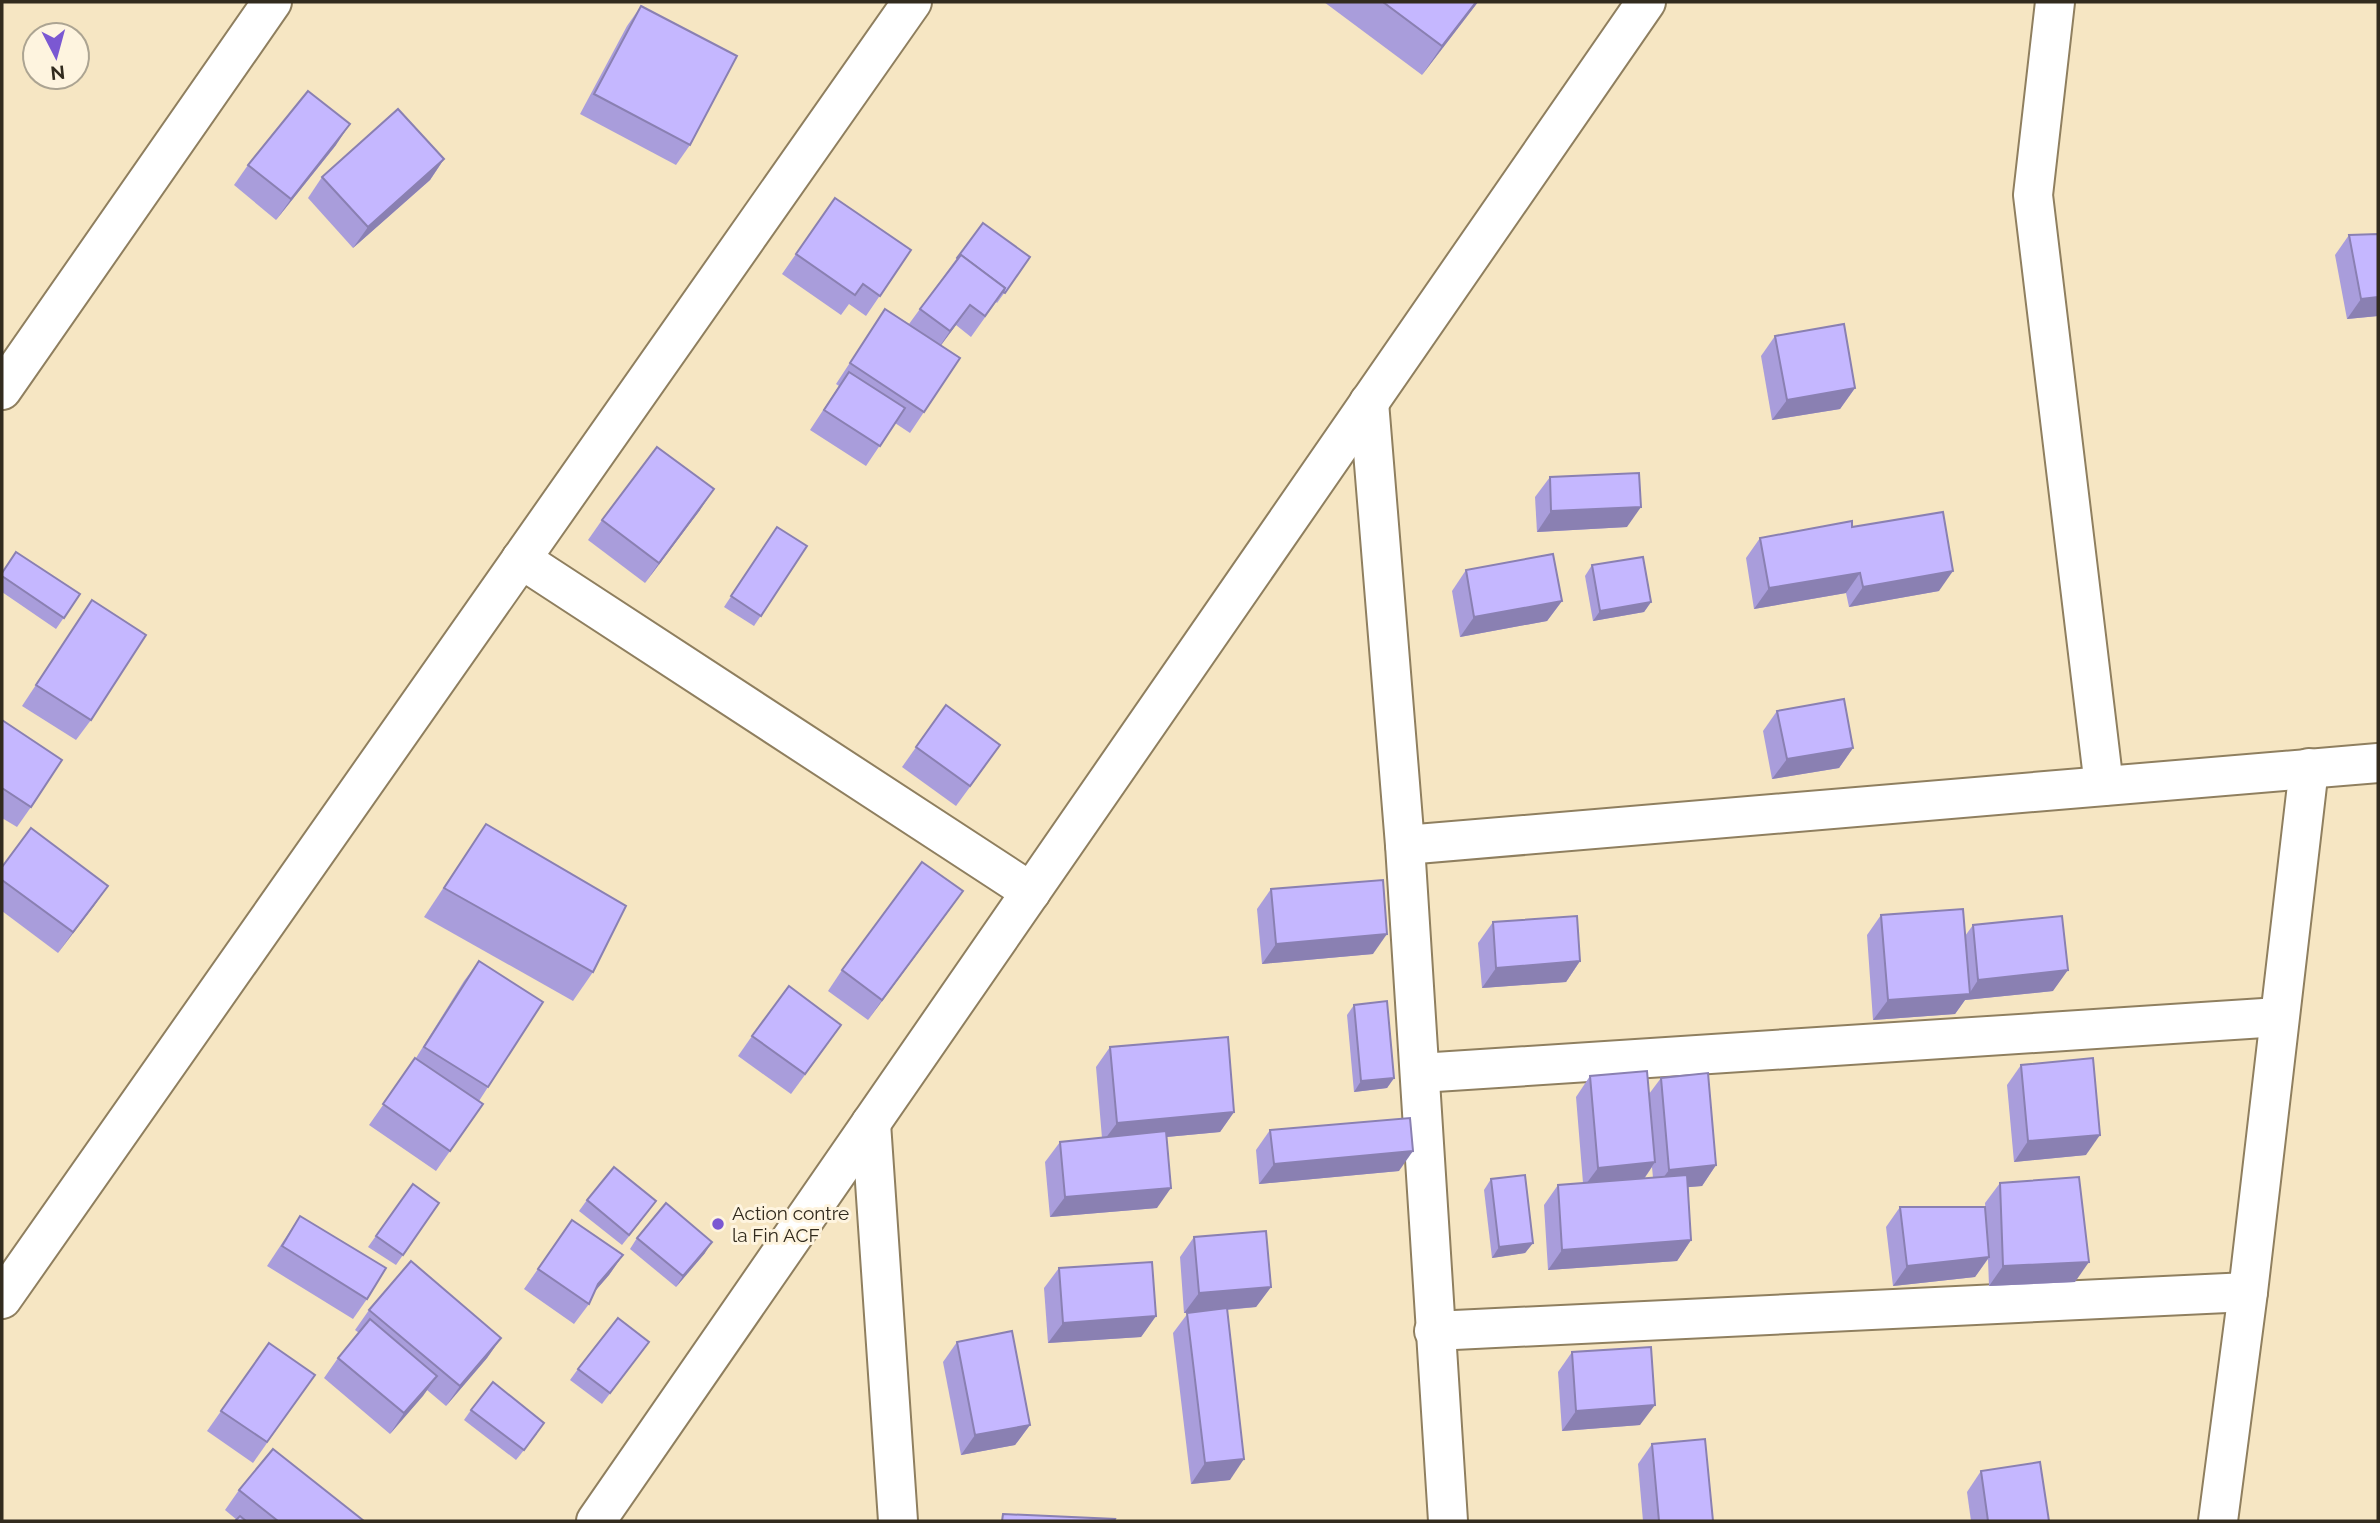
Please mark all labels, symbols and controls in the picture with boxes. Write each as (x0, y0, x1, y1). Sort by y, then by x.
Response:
north arrow (21, 21, 91, 91)
text: N (49, 61, 66, 85)
place label: Action contre la Fin ACF (732, 1202, 849, 1246)
marker: Action contre la Fin ACF (710, 1216, 726, 1232)

